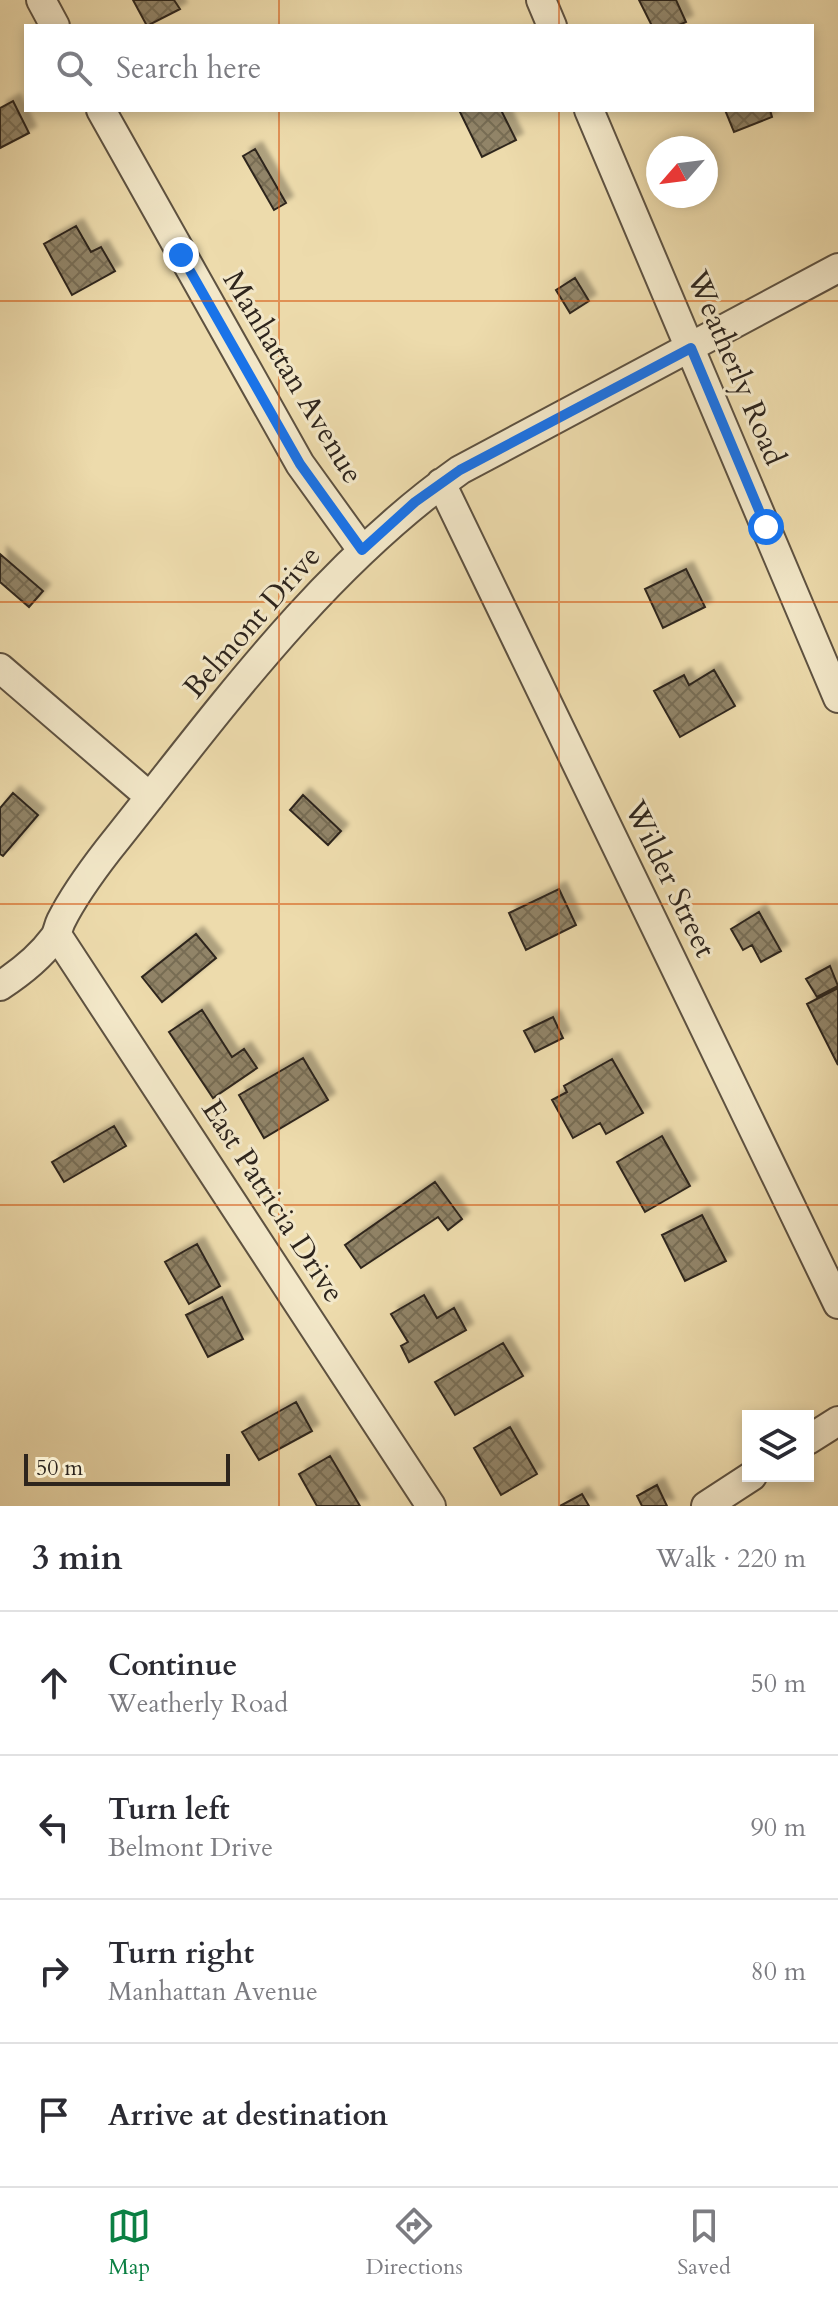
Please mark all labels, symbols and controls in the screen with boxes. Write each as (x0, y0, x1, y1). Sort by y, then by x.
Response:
search box (24, 24, 814, 112)
icon: search (52, 46, 96, 90)
text: Search here (116, 48, 261, 89)
north arrow (646, 136, 718, 208)
route end (163, 237, 199, 273)
street label: Manhattan Avenue (213, 263, 373, 491)
street label: Weatherly Road (676, 263, 795, 472)
route start (748, 509, 784, 545)
street label: Belmont Drive (174, 537, 330, 707)
street label: Wilder Street (614, 793, 726, 965)
street label: East Patricia Drive (192, 1092, 354, 1310)
map controls (742, 1410, 814, 1482)
button: layers (742, 1410, 814, 1482)
scale bar (24, 1450, 230, 1486)
text: 50 m (36, 1453, 83, 1483)
text: 3 min (32, 1535, 123, 1581)
text: Walk · 220 m (656, 1541, 806, 1576)
text: Continue (108, 1645, 237, 1686)
icon: ahead (32, 1661, 76, 1705)
text: 50 m (750, 1666, 806, 1701)
text: Weatherly Road (108, 1686, 288, 1721)
text: Turn left (108, 1789, 230, 1830)
icon: left (32, 1805, 76, 1849)
text: 90 m (750, 1810, 806, 1845)
text: Belmont Drive (108, 1830, 273, 1865)
text: Turn right (108, 1933, 254, 1974)
icon: right (32, 1949, 76, 1993)
text: 80 m (750, 1954, 806, 1989)
text: Manhattan Avenue (108, 1974, 318, 2009)
icon: arrive (32, 2093, 76, 2137)
text: Arrive at destination (108, 2095, 388, 2136)
tab: Map (107, 2204, 151, 2282)
tab: Directions (366, 2204, 463, 2282)
tab: Saved (677, 2204, 731, 2282)

